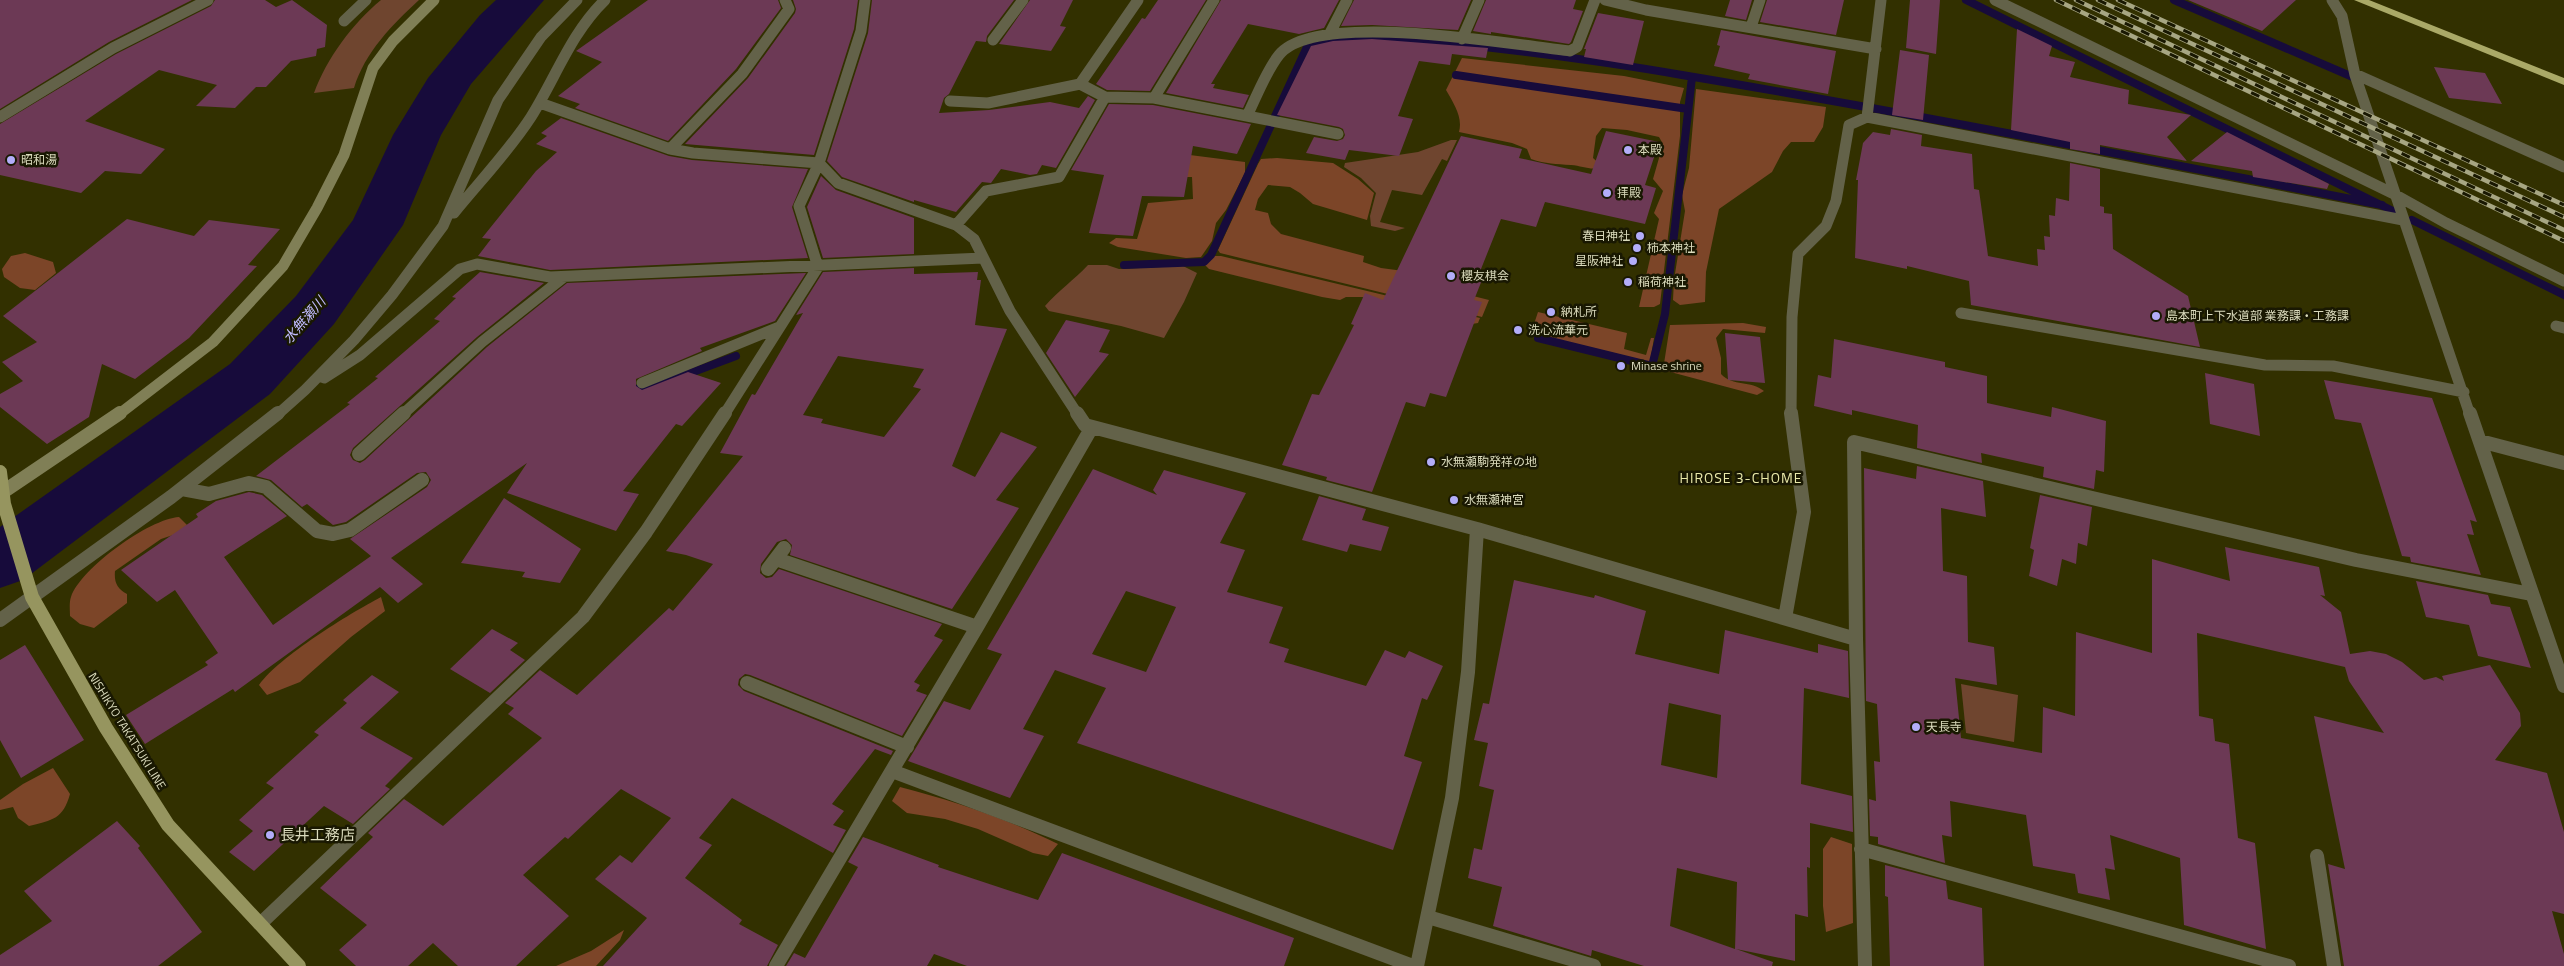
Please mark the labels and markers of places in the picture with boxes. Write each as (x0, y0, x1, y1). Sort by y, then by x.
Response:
place label: 本殿 (1638, 140, 1662, 159)
marker: 本殿 (1622, 144, 1634, 156)
place label: 昭和湯 (21, 150, 57, 169)
marker: 昭和湯 (5, 154, 17, 166)
place label: 拝殿 (1617, 183, 1641, 202)
marker: 拝殿 (1601, 187, 1613, 199)
place label: 春日神社 (1582, 226, 1630, 245)
marker: 春日神社 (1634, 230, 1646, 242)
place label: 柿本神社 (1647, 238, 1695, 257)
marker: 柿本神社 (1631, 242, 1643, 254)
place label: 星阪神社 (1575, 251, 1623, 270)
marker: 星阪神社 (1627, 255, 1639, 267)
place label: 櫻友棋会 (1461, 266, 1509, 285)
marker: 櫻友棋会 (1445, 270, 1457, 282)
place label: 稲荷神社 (1638, 272, 1686, 291)
marker: 稲荷神社 (1622, 276, 1634, 288)
place label: 納札所 (1561, 302, 1597, 321)
marker: 納札所 (1545, 306, 1557, 318)
place label: 島本町上下水道部 業務課・工務課 (2166, 306, 2349, 325)
marker: 島本町上下水道部 業務課・工務課 (2150, 310, 2162, 322)
place label: 洗心流華元 (1528, 320, 1588, 339)
marker: 洗心流華元 (1512, 324, 1524, 336)
place label: Minase shrine (1631, 356, 1702, 375)
marker: Minase shrine (1615, 360, 1627, 372)
place label: 水無瀬駒発祥の地 (1441, 452, 1537, 471)
marker: 水無瀬駒発祥の地 (1425, 456, 1437, 468)
place label: 水無瀬神宮 (1464, 490, 1524, 509)
marker: 水無瀬神宮 (1448, 494, 1460, 506)
place label: 天長寺 (1926, 717, 1962, 736)
marker: 天長寺 (1910, 721, 1922, 733)
place label: 長井工務店 (280, 823, 355, 846)
marker: 長井工務店 (264, 829, 276, 841)

